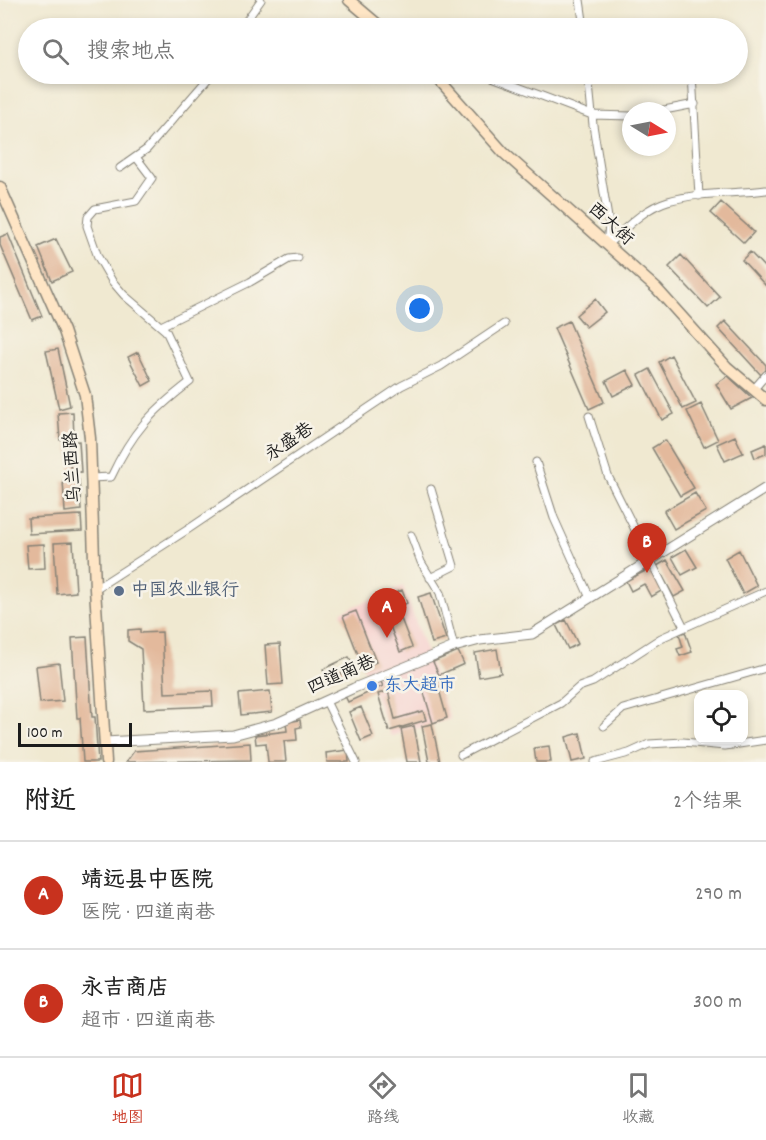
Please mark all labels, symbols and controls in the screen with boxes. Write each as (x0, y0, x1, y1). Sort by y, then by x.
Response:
search box (18, 18, 748, 84)
icon: search (39, 35, 72, 68)
text: 搜索地点 (87, 37, 175, 68)
north arrow (622, 102, 676, 156)
street label: 西大街 (582, 198, 638, 252)
your location (405, 294, 434, 323)
street label: 永盛巷 (261, 418, 319, 468)
street label: 乌兰西路 (60, 430, 88, 504)
pin: B (628, 524, 666, 573)
place label: 中国农业银行 (131, 579, 239, 604)
marker: 中国农业银行 (112, 584, 126, 598)
pin: A (368, 588, 406, 638)
street label: 四道南巷 (304, 650, 380, 702)
place label: 东大超市 (384, 674, 456, 699)
marker: 东大超市 (365, 679, 379, 693)
map controls (694, 690, 748, 744)
button: locate (694, 690, 748, 744)
scale bar (18, 720, 132, 748)
text: 100 m (27, 722, 63, 745)
text: 附近 (24, 784, 76, 821)
text: 2个结果 (673, 789, 742, 817)
text: 靖远县中医院 (81, 866, 213, 897)
text: A (38, 881, 49, 909)
text: 290 m (695, 881, 742, 909)
text: 医院 · 四道南巷 (81, 900, 215, 928)
text: 永吉商店 (81, 974, 169, 1005)
text: B (39, 989, 48, 1017)
text: 300 m (693, 989, 742, 1017)
text: 超市 · 四道南巷 (81, 1008, 215, 1036)
tab: 地图 (111, 1069, 144, 1130)
tab: 路线 (366, 1069, 399, 1130)
tab: 收藏 (622, 1069, 655, 1130)

